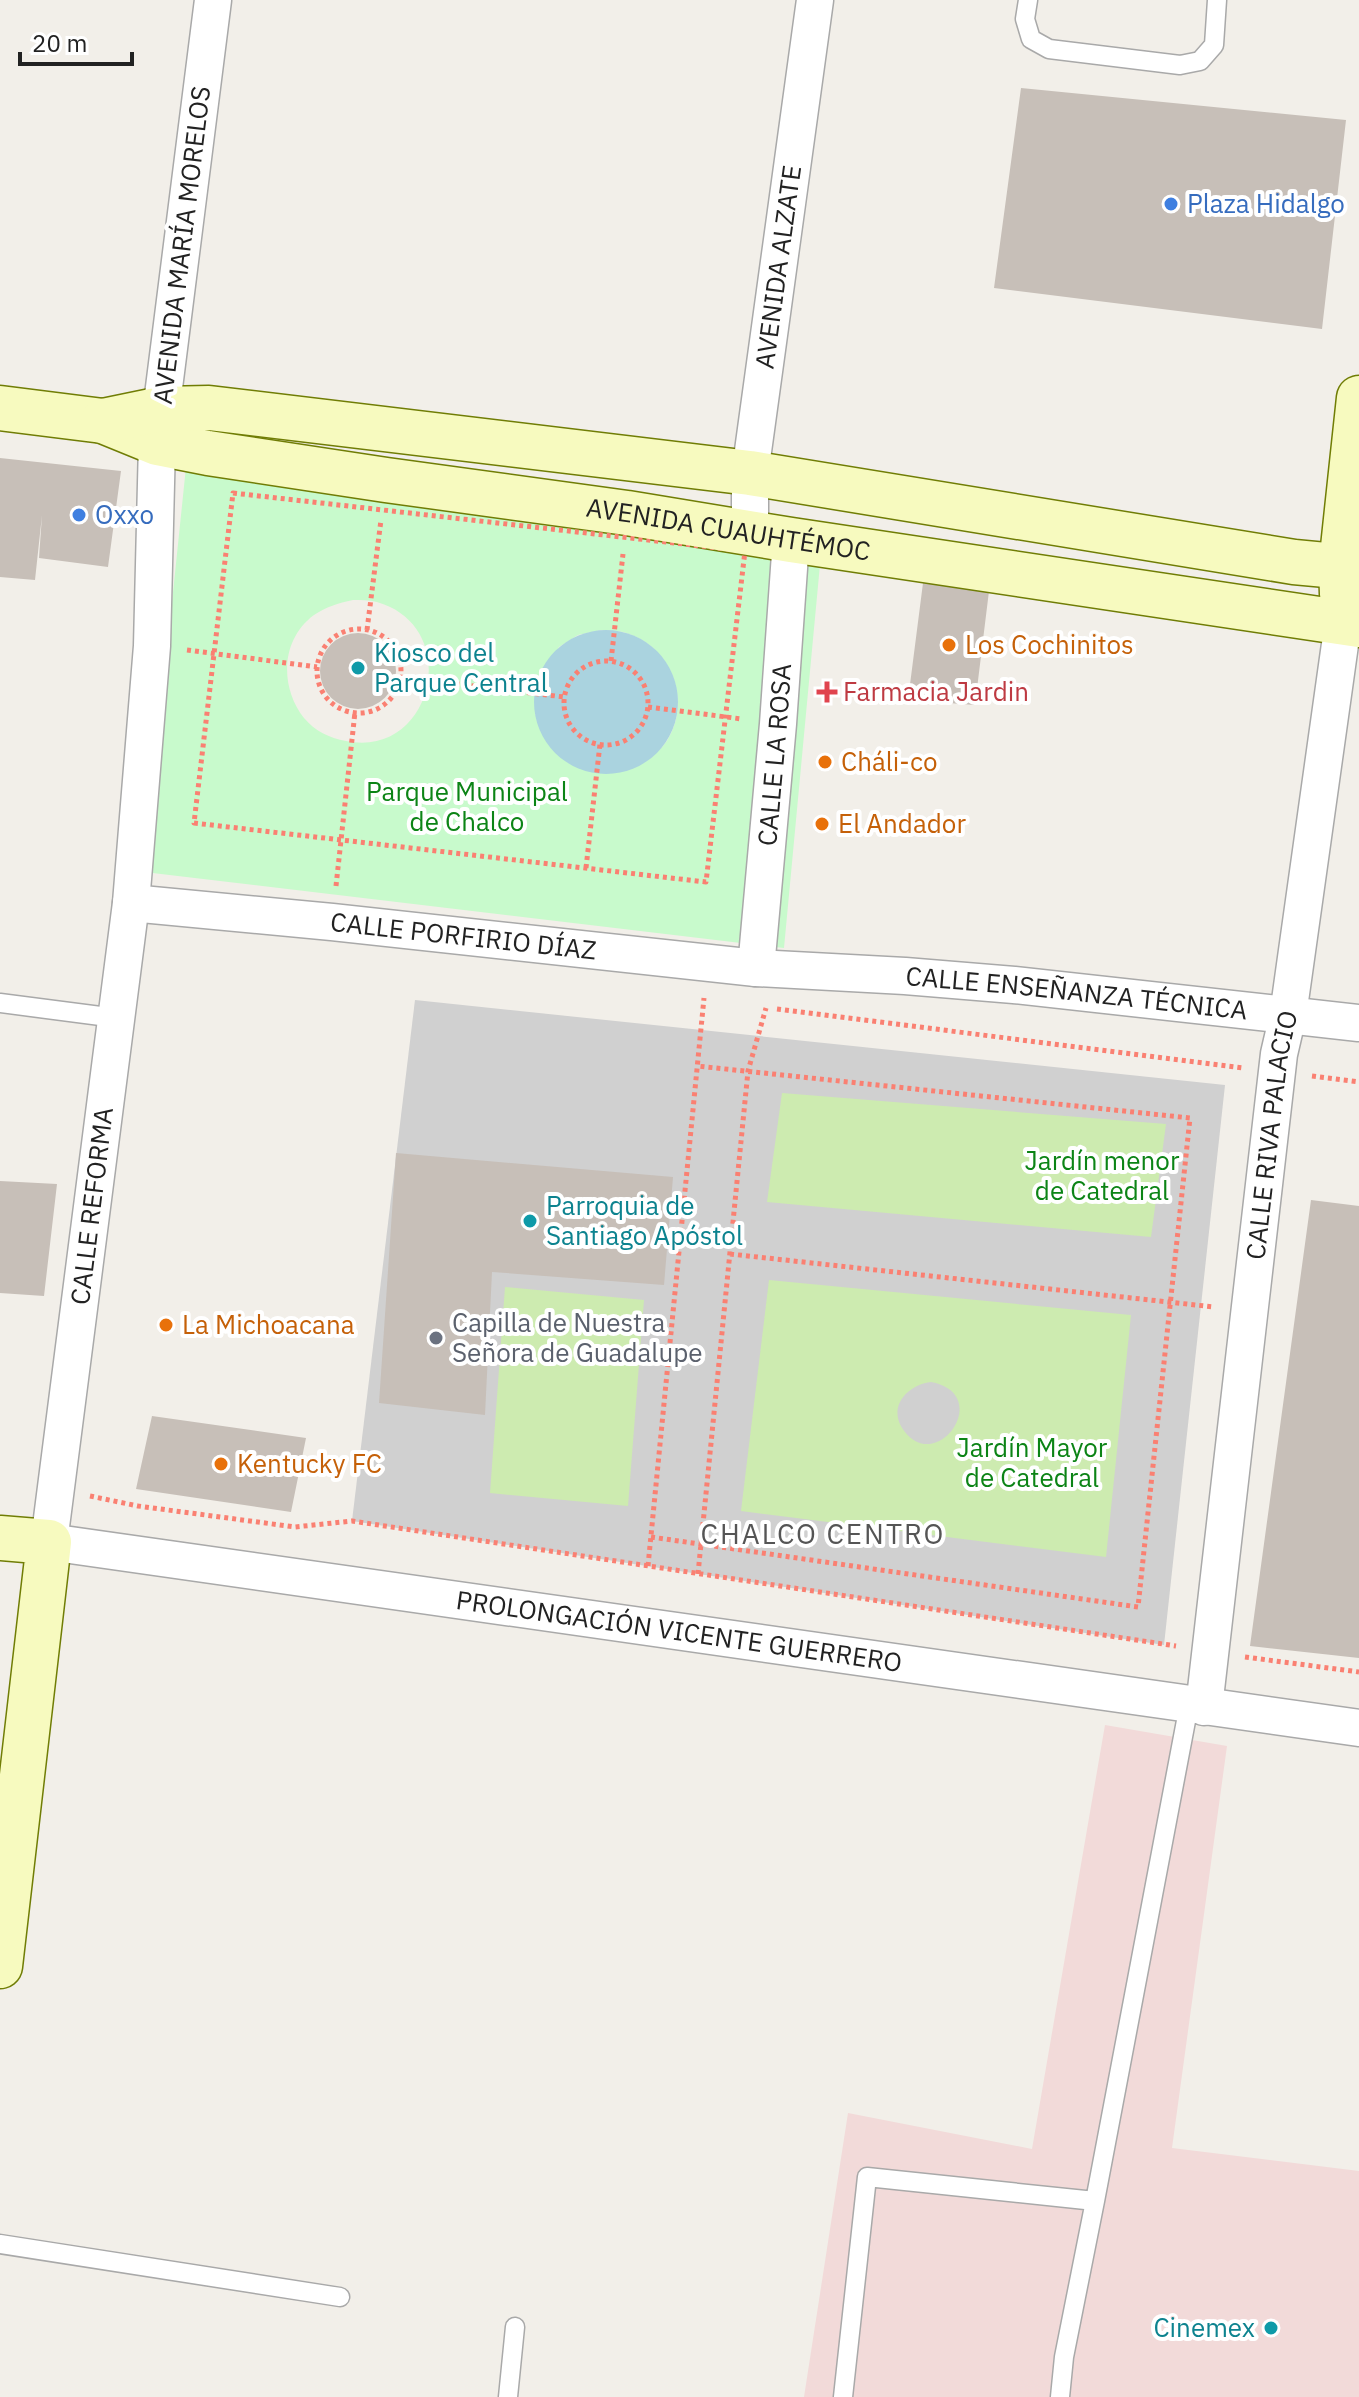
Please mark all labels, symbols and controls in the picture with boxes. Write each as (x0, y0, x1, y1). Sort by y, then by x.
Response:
scale bar (20, 16, 132, 66)
text: 20 m (32, 27, 87, 59)
street label: AVENIDA MARÍA MORELOS (145, 84, 217, 406)
street label: AVENIDA ALZATE (747, 163, 808, 371)
place label: Plaza Hidalgo (1187, 186, 1345, 220)
marker: Plaza Hidalgo (1162, 195, 1180, 213)
street label: AVENIDA CUAUHTÉMOC (584, 490, 873, 568)
place label: Oxxo (95, 497, 154, 531)
marker: Oxxo (70, 506, 88, 524)
place label: Los Cochinitos (965, 627, 1134, 661)
place label: Kiosco del Parque Central (374, 635, 548, 699)
marker: Los Cochinitos (940, 636, 958, 654)
marker: Kiosco del Parque Central (349, 659, 367, 677)
street label: CALLE LA ROSA (749, 662, 798, 848)
place label: Farmacia Jardin (843, 674, 1029, 708)
marker: Farmacia Jardin (818, 683, 836, 701)
place label: Cháli-co (841, 744, 938, 778)
marker: Cháli-co (816, 753, 834, 771)
park label: Parque Municipal de Chalco (366, 774, 568, 838)
place label: El Andador (838, 806, 966, 840)
marker: El Andador (813, 815, 831, 833)
street label: CALLE PORFIRIO DÍAZ (329, 904, 598, 967)
street label: CALLE ENSEÑANZA TÉCNICA (904, 958, 1250, 1027)
street label: CALLE RIVA PALACIO (1238, 1007, 1305, 1261)
street label: CALLE REFORMA (62, 1105, 120, 1307)
park label: Jardín menor de Catedral (1025, 1143, 1180, 1207)
place label: Parroquia de Santiago Apóstol (546, 1188, 743, 1252)
marker: Parroquia de Santiago Apóstol (521, 1212, 539, 1230)
place label: Capilla de Nuestra Señora de Guadalupe (452, 1305, 703, 1369)
place label: La Michoacana (182, 1307, 355, 1341)
marker: La Michoacana (157, 1316, 175, 1334)
marker: Capilla de Nuestra Señora de Guadalupe (427, 1329, 445, 1347)
park label: Jardín Mayor de Catedral (957, 1430, 1108, 1494)
place label: Kentucky FC (237, 1446, 382, 1480)
marker: Kentucky FC (212, 1455, 230, 1473)
district label: CHALCO CENTRO (701, 1515, 945, 1552)
street label: PROLONGACIÓN VICENTE GUERRERO (454, 1582, 904, 1679)
place label: Cinemex (1153, 2310, 1255, 2344)
marker: Cinemex (1262, 2319, 1280, 2337)

